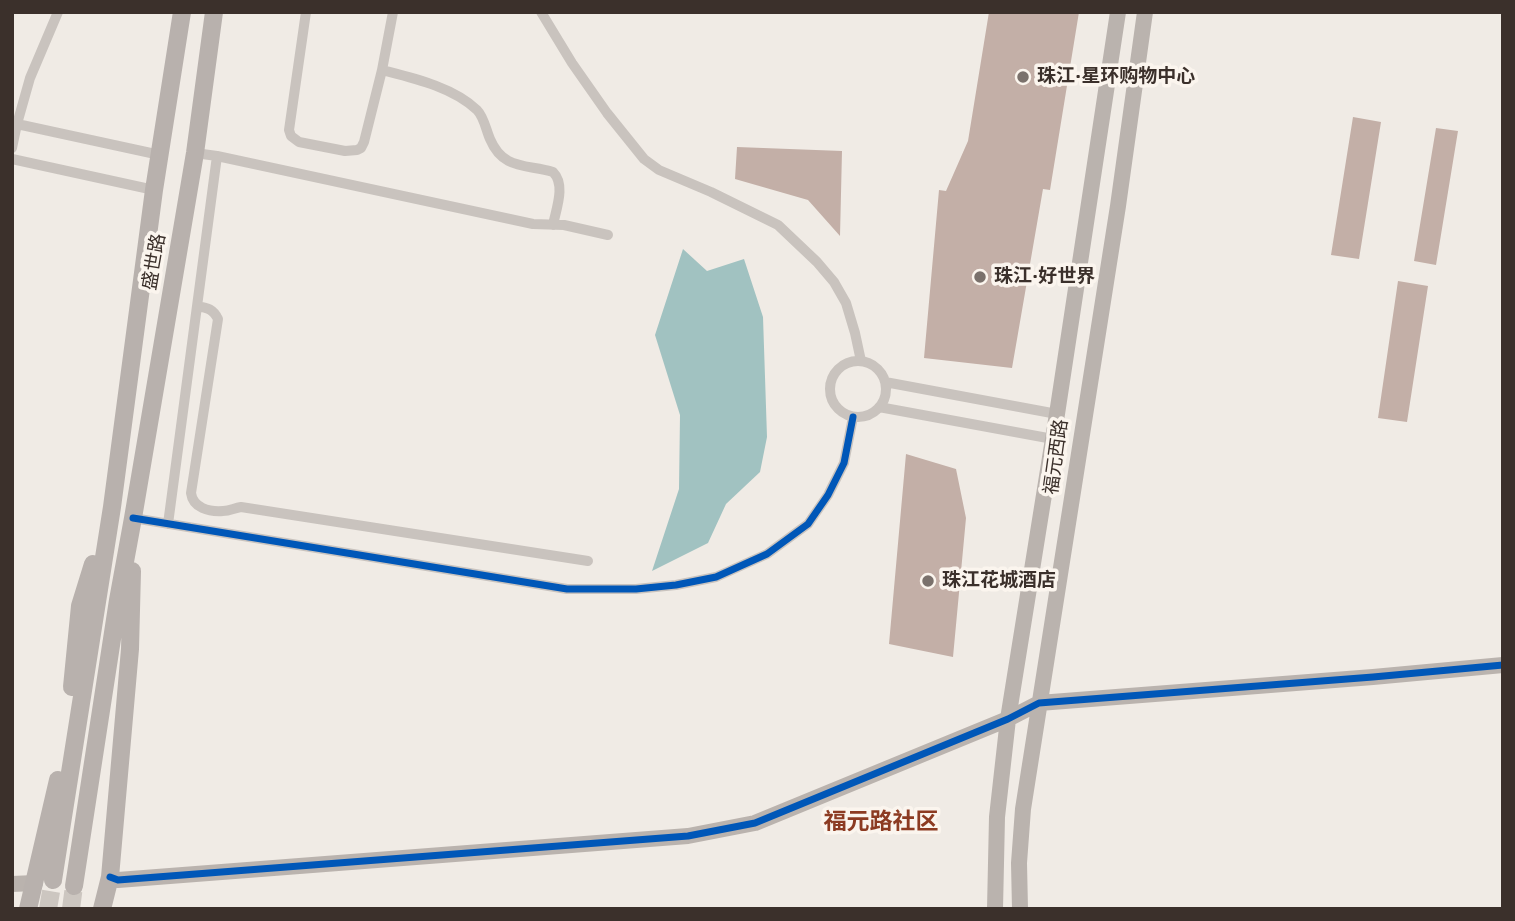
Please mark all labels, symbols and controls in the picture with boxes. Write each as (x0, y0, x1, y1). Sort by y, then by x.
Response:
place label: 珠江·星环购物中心 (1037, 66, 1195, 88)
marker: 珠江·星环购物中心 (1015, 69, 1031, 85)
street label: 盛世路 (139, 232, 171, 292)
place label: 珠江·好世界 (994, 266, 1095, 288)
marker: 珠江·好世界 (972, 269, 988, 285)
street label: 福元西路 (1040, 418, 1074, 496)
place label: 珠江花城酒店 (942, 570, 1056, 592)
marker: 珠江花城酒店 (920, 573, 936, 589)
district label: 福元路社区 (824, 809, 938, 837)

